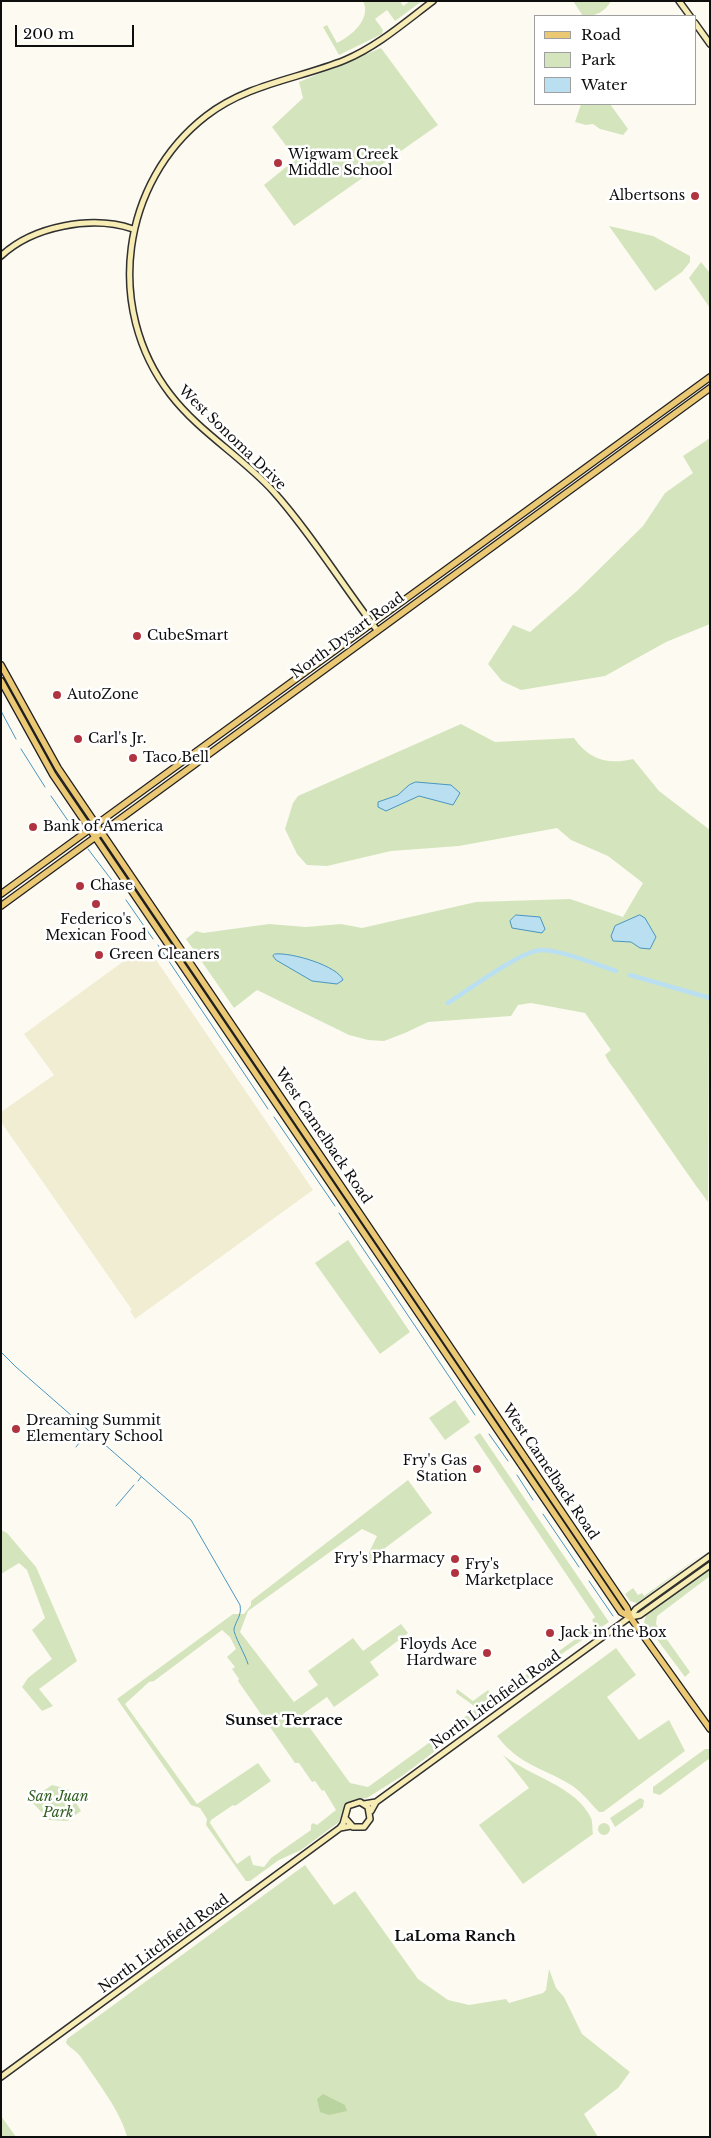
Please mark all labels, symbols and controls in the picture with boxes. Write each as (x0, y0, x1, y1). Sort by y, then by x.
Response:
scale bar (18, 15, 136, 47)
legend (534, 15, 696, 105)
text: 200 m (23, 24, 74, 43)
text: Road (581, 25, 621, 44)
text: Park (581, 50, 616, 69)
text: Water (581, 75, 627, 94)
place label: Wigwam Creek Middle School (288, 147, 399, 180)
marker: Wigwam Creek Middle School (272, 157, 284, 169)
place label: Albertsons (609, 188, 685, 204)
marker: Albertsons (689, 190, 701, 202)
street label: West Sonoma Drive (175, 382, 289, 494)
street label: North Dysart Road (288, 589, 408, 683)
place label: CubeSmart (147, 628, 229, 644)
marker: CubeSmart (131, 630, 143, 642)
place label: AutoZone (67, 687, 139, 703)
marker: AutoZone (51, 689, 63, 701)
place label: Carl's Jr. (88, 731, 146, 747)
marker: Carl's Jr. (72, 733, 84, 745)
place label: Taco Bell (143, 750, 209, 766)
marker: Taco Bell (127, 752, 139, 764)
place label: Bank of America (43, 819, 163, 835)
marker: Bank of America (27, 821, 39, 833)
place label: Chase (90, 878, 133, 894)
marker: Chase (74, 880, 86, 892)
marker: Federico's Mexican Food (90, 898, 102, 910)
place label: Federico's Mexican Food (45, 912, 147, 944)
place label: Green Cleaners (109, 947, 220, 963)
marker: Green Cleaners (93, 949, 105, 961)
street label: West Camelback Road (271, 1065, 375, 1207)
street label: West Camelback Road (498, 1401, 602, 1543)
place label: Dreaming Summit Elementary School (26, 1413, 163, 1445)
marker: Dreaming Summit Elementary School (10, 1423, 22, 1435)
place label: Fry's Gas Station (403, 1453, 467, 1485)
marker: Fry's Gas Station (471, 1463, 483, 1475)
place label: Fry's Pharmacy (334, 1551, 445, 1567)
marker: Fry's Pharmacy (449, 1553, 461, 1565)
place label: Fry's Marketplace (465, 1557, 553, 1590)
marker: Fry's Marketplace (449, 1567, 461, 1579)
place label: Jack in the Box (560, 1625, 666, 1641)
marker: Jack in the Box (544, 1627, 556, 1639)
place label: Floyds Ace Hardware (400, 1637, 477, 1670)
street label: North Litchfield Road (428, 1647, 564, 1753)
marker: Floyds Ace Hardware (481, 1647, 493, 1659)
district label: Sunset Terrace (225, 1712, 343, 1730)
park label: San Juan Park (27, 1789, 89, 1821)
street label: North Litchfield Road (96, 1891, 232, 1997)
district label: LaLoma Ranch (394, 1928, 516, 1946)

